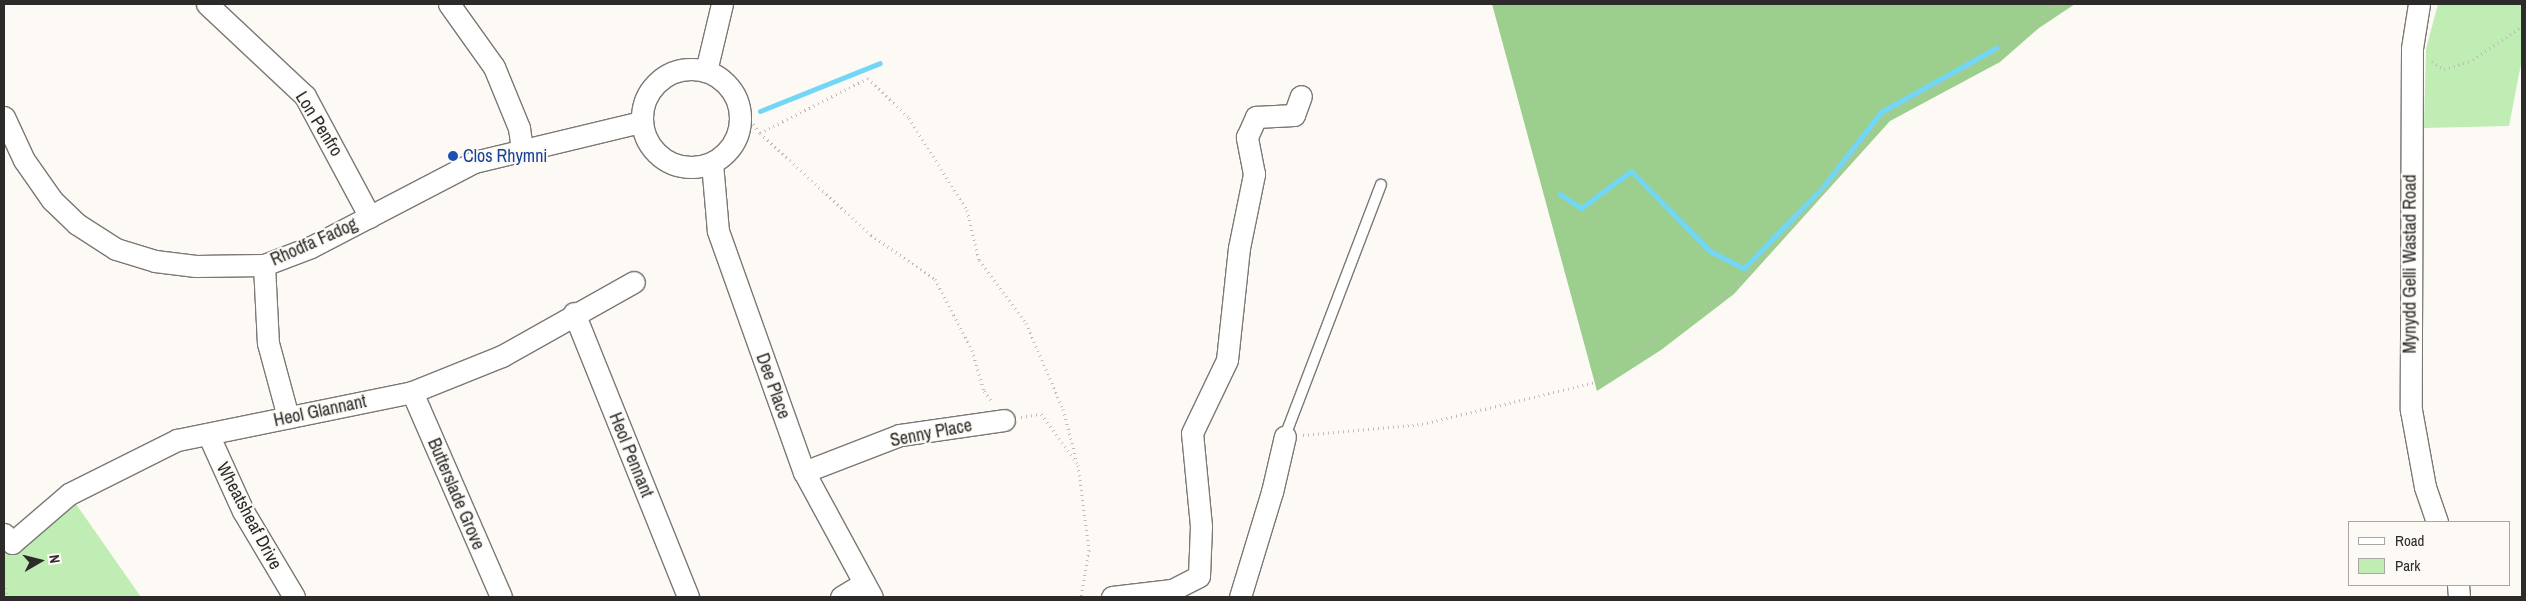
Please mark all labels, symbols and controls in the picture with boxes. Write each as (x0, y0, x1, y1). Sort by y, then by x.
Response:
street label: Lon Penfro (291, 88, 347, 160)
place label: Clos Rhymni (463, 145, 547, 167)
marker: Clos Rhymni (447, 150, 459, 162)
street label: Mynydd Gelli Wastad Road (2399, 174, 2421, 354)
street label: Rhodfa Fadog (267, 213, 361, 271)
street label: Dee Place (751, 350, 795, 422)
street label: Heol Glannant (272, 391, 368, 431)
street label: Heol Pennant (604, 409, 658, 501)
street label: Senny Place (888, 414, 974, 452)
street label: Butterslade Grove (423, 435, 489, 553)
street label: Wheatsheaf Drive (212, 459, 286, 573)
legend (2348, 521, 2511, 586)
text: Road (2395, 530, 2424, 551)
north arrow (15, 536, 65, 586)
text: N (45, 554, 64, 564)
text: Park (2395, 555, 2420, 576)

